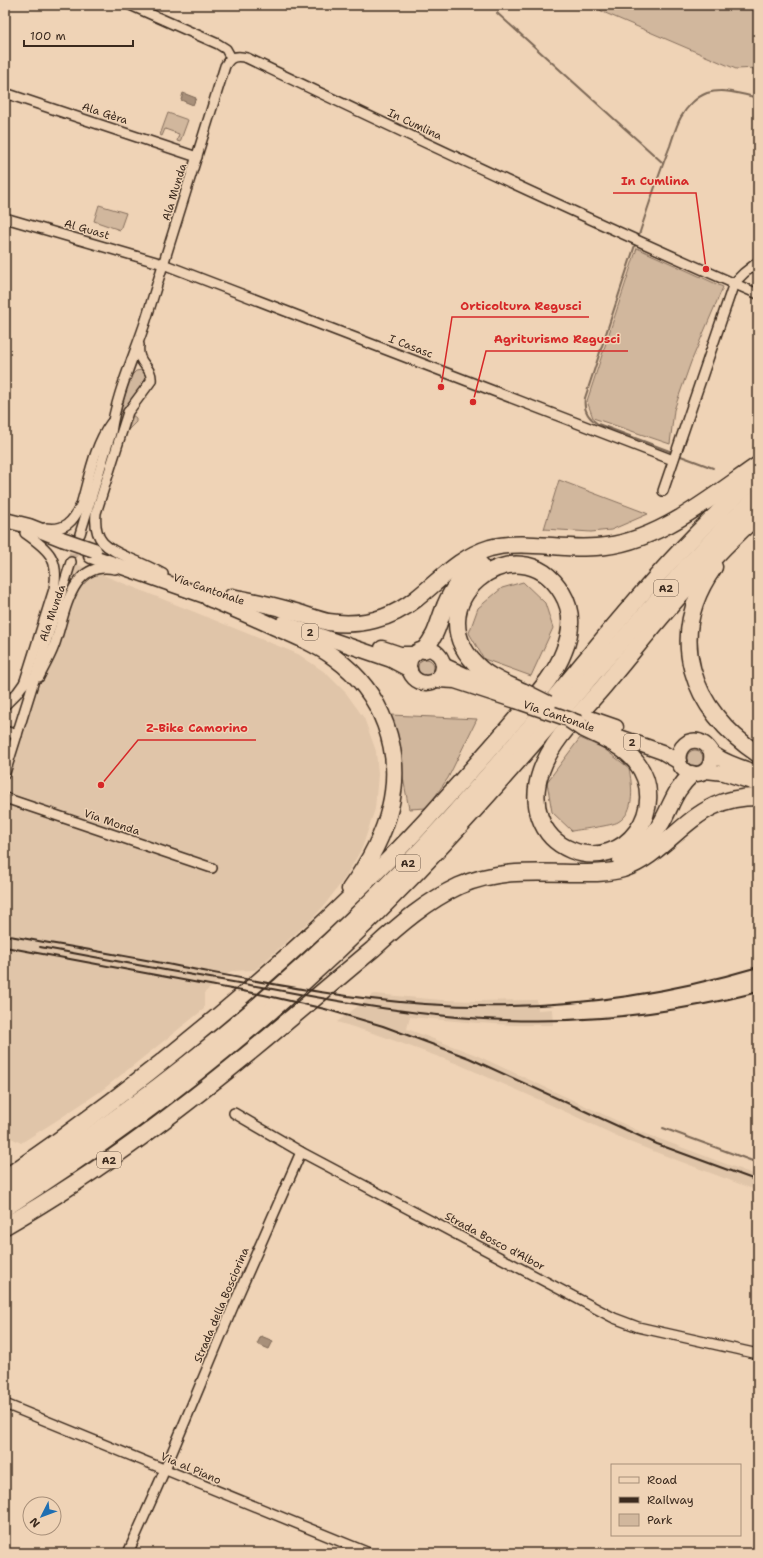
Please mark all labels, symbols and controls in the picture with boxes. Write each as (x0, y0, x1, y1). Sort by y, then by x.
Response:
scale bar (24, 22, 133, 48)
text: 100 m (30, 28, 66, 44)
street label: Ala Gèra (80, 99, 130, 128)
street label: In Cumlina (385, 105, 444, 144)
street label: Ala Munda (159, 162, 190, 223)
callout: In Cumlina (613, 169, 696, 193)
text: In Cumlina (621, 173, 690, 189)
street label: Al Guast (62, 216, 111, 243)
callout: Orticoltura Regusci (452, 293, 589, 317)
text: Orticoltura Regusci (460, 298, 582, 314)
callout: Agriturismo Regusci (486, 327, 628, 351)
street label: I Casasc (387, 331, 435, 362)
text: Agriturismo Regusci (494, 331, 621, 347)
street label: Via Cantonale (171, 570, 247, 609)
road number: A2 (654, 580, 678, 596)
street label: Ala Munda (36, 583, 69, 644)
road number: 2 (302, 624, 318, 640)
street label: Via Cantonale (521, 697, 597, 736)
callout: Z-Bike Camorino (138, 716, 256, 740)
text: Z-Bike Camorino (146, 720, 248, 736)
road number: 2 (624, 734, 640, 750)
street label: Via Monda (82, 806, 142, 839)
road number: A2 (396, 855, 420, 871)
road number: A2 (97, 1152, 121, 1168)
street label: Strada Bosco d'Albor (442, 1209, 547, 1274)
street label: Strada della Bosciorina (190, 1245, 253, 1365)
street label: Via al Piano (158, 1449, 224, 1488)
legend (611, 1464, 741, 1536)
text: Road (647, 1472, 678, 1488)
text: Railway (647, 1492, 694, 1508)
north arrow (22, 1496, 62, 1536)
text: Park (647, 1512, 673, 1528)
text: N (26, 1514, 43, 1531)

